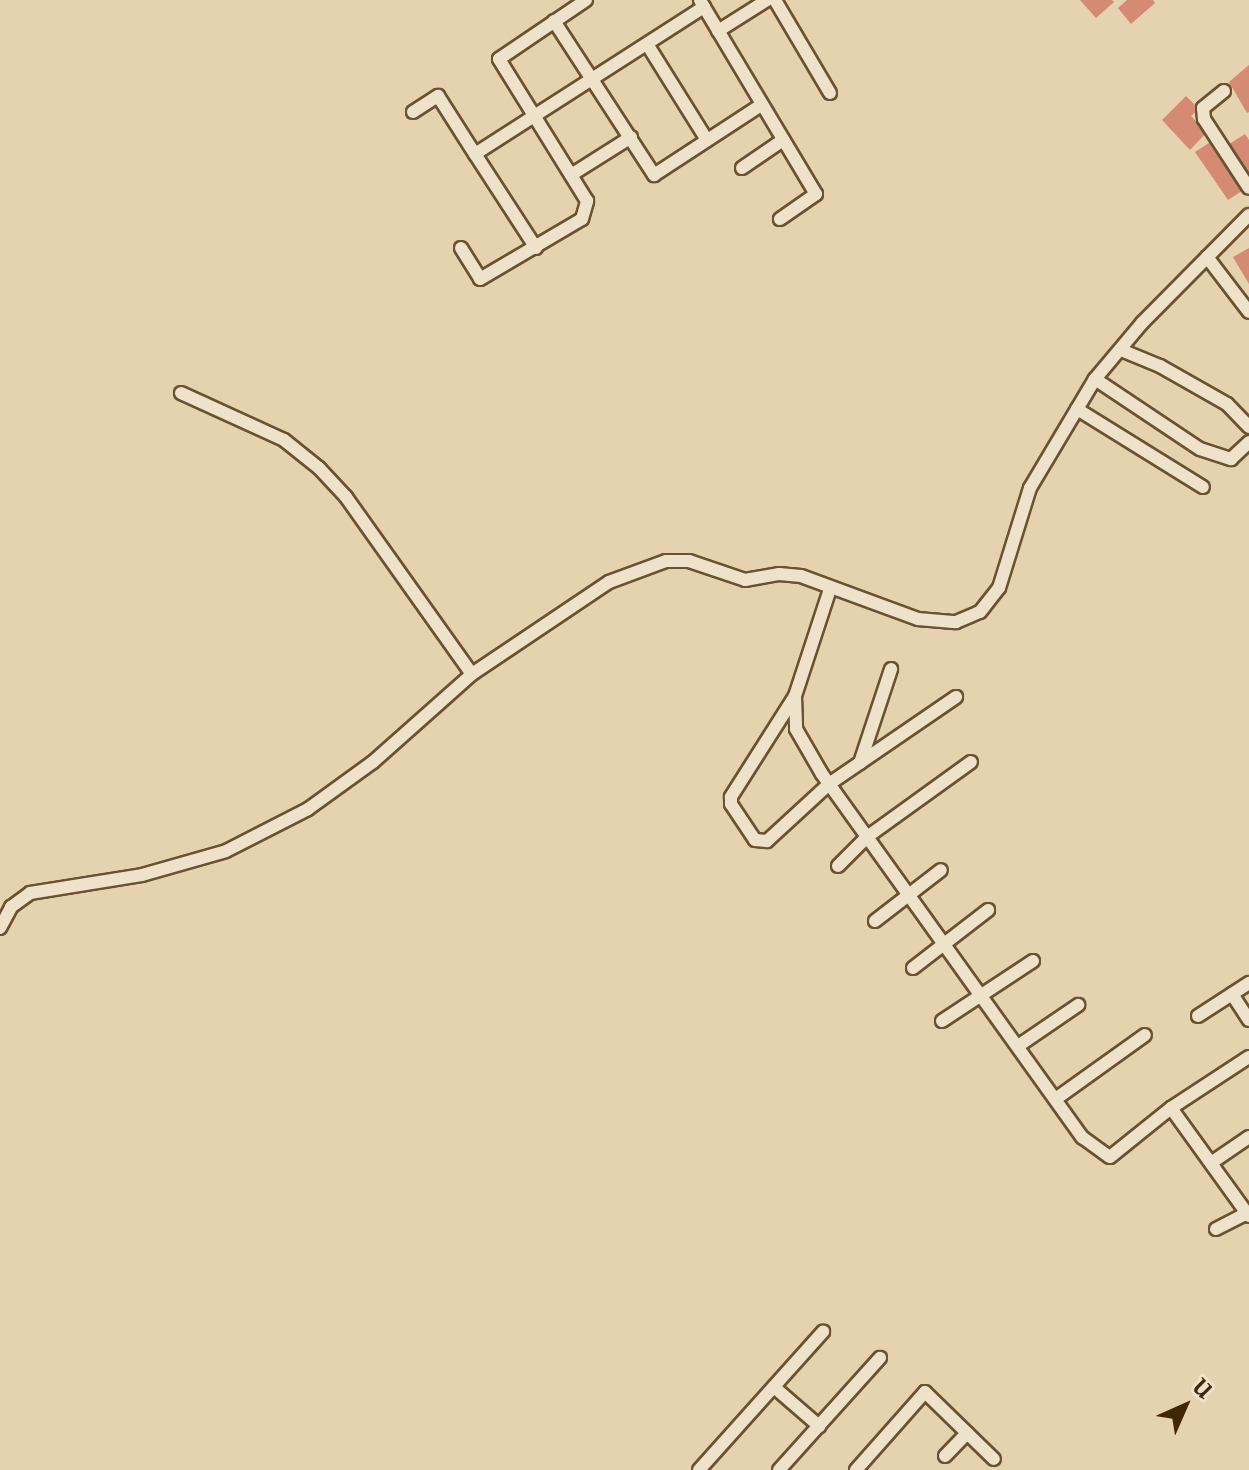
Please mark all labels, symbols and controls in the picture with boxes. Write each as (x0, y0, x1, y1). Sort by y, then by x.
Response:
north arrow (1145, 1366, 1225, 1446)
text: U (1187, 1374, 1217, 1404)

